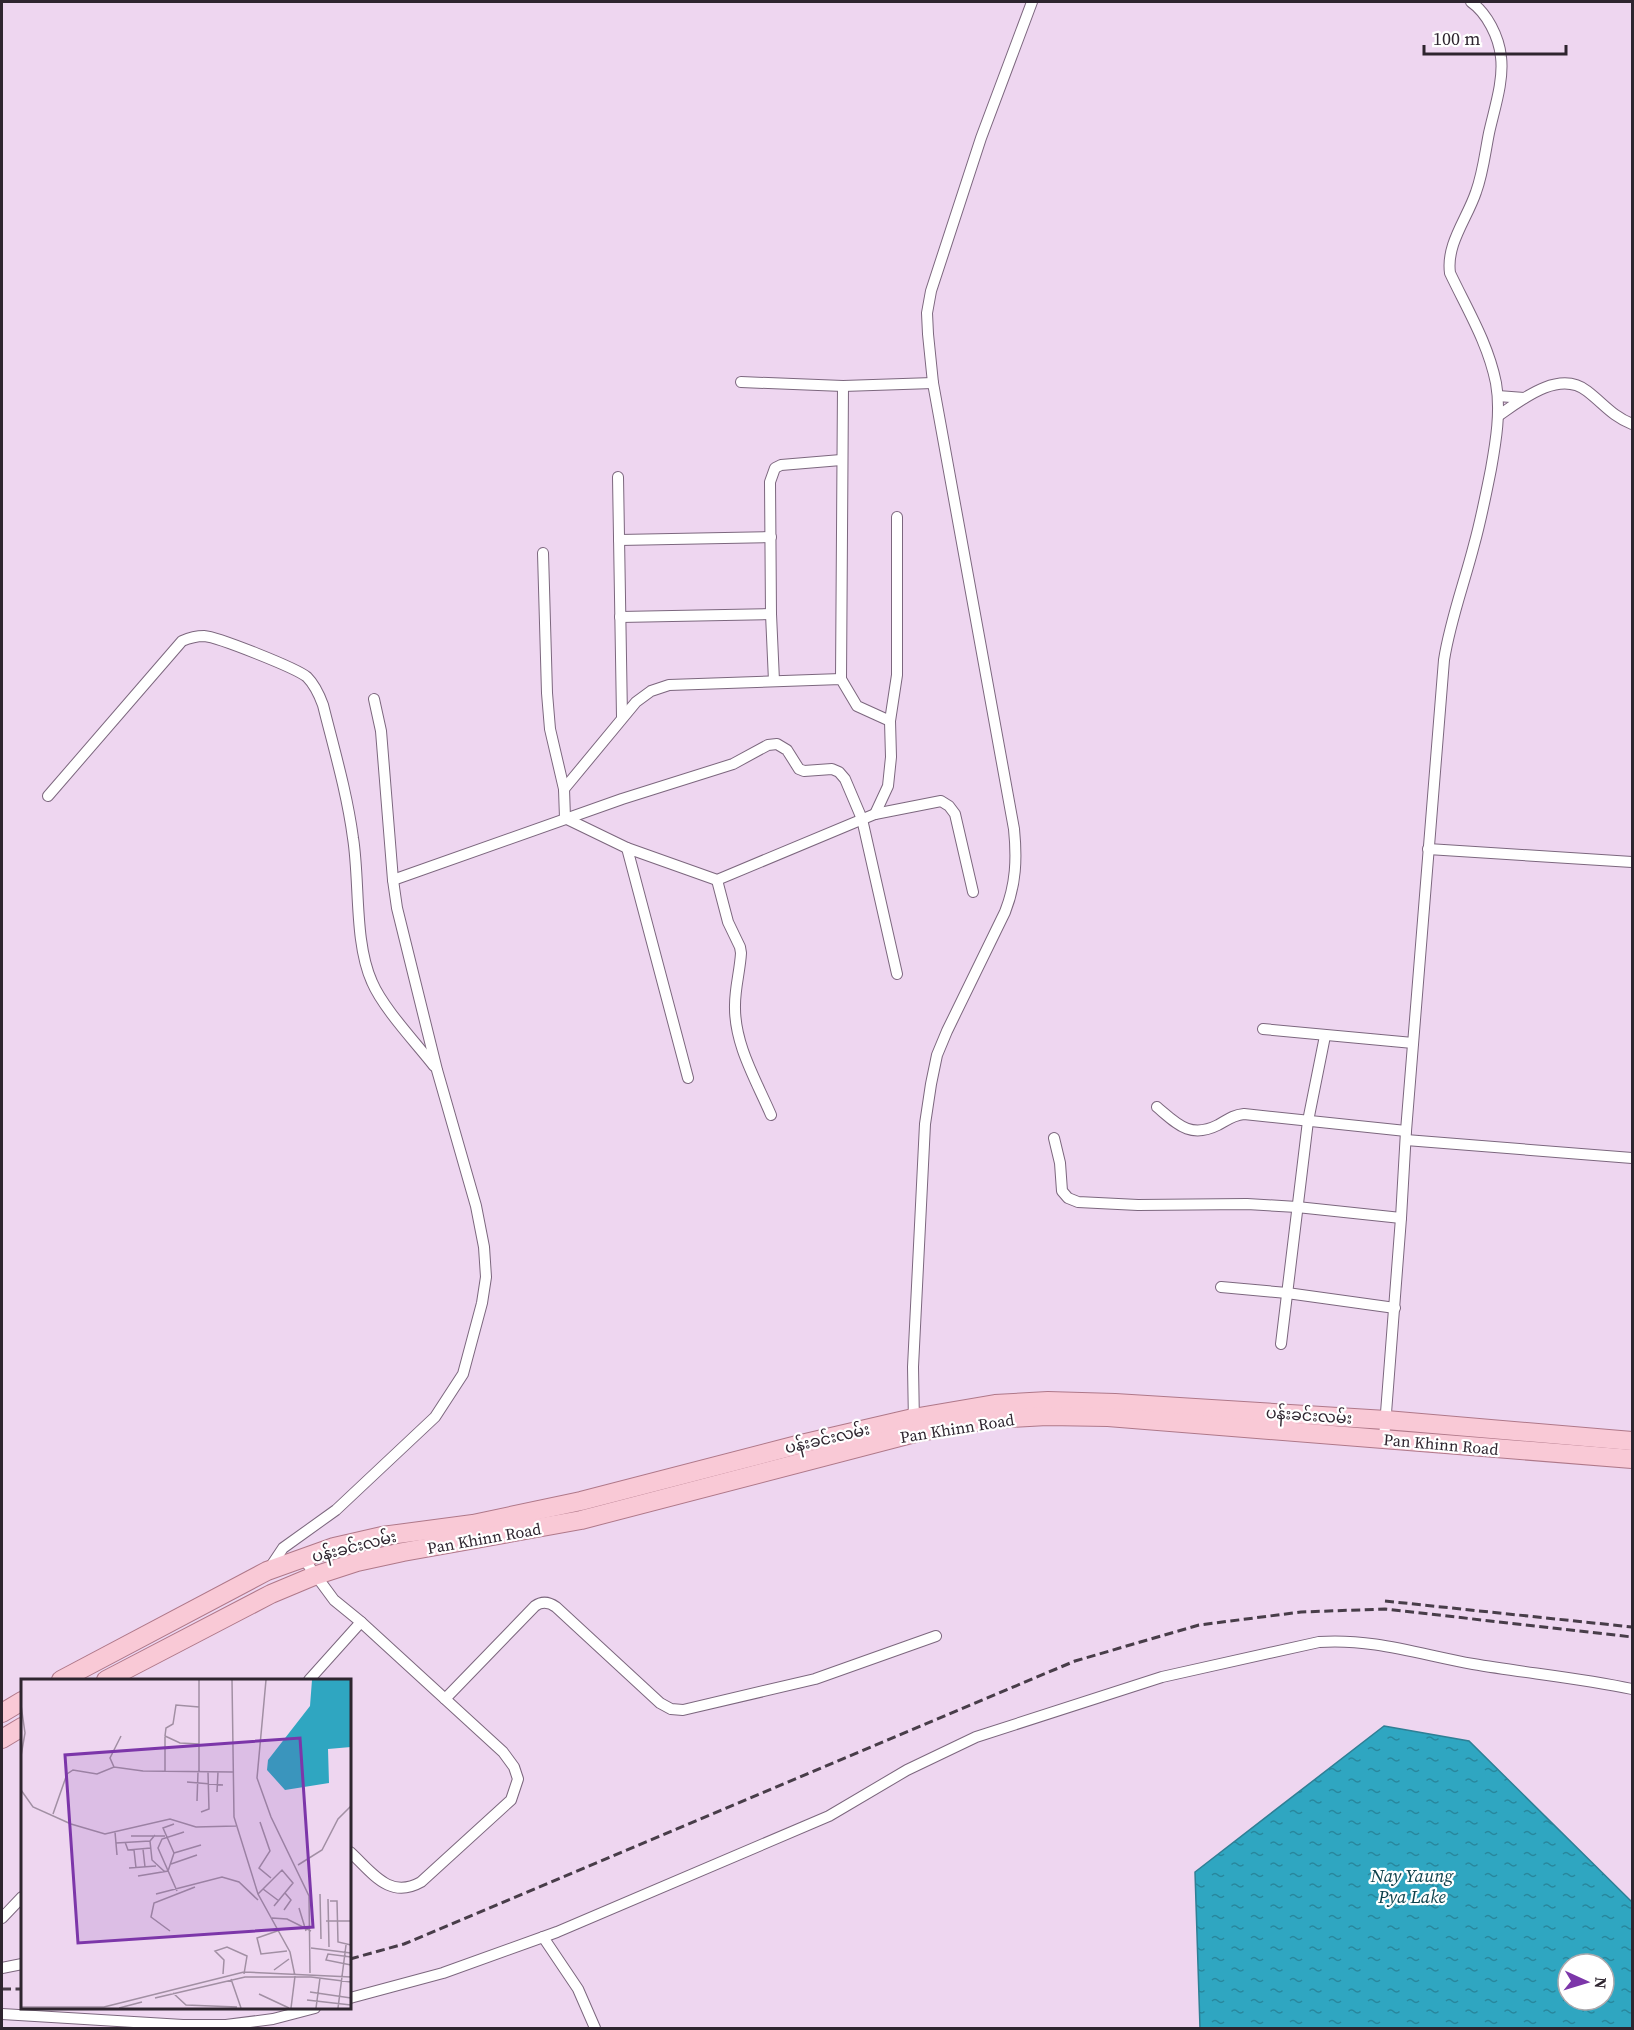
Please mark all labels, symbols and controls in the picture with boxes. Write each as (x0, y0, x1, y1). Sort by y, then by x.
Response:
scale bar (1424, 18, 1566, 56)
text: 100 m (1433, 26, 1480, 51)
street label: ပန်းခင်းလမ်း (1265, 1401, 1353, 1432)
street label: Pan Khinn Road (898, 1408, 1016, 1448)
street label: ပန်းခင်းလမ်း (782, 1418, 872, 1461)
street label: Pan Khinn Road (1383, 1428, 1499, 1460)
street label: Pan Khinn Road (425, 1517, 543, 1559)
street label: ပန်းခင်းလမ်း (309, 1525, 399, 1570)
inset map (21, 1679, 351, 2009)
water label: Nay Yaung Pya Lake (1370, 1863, 1454, 1909)
north arrow (1556, 1952, 1616, 2012)
text: N (1590, 1976, 1612, 1990)

